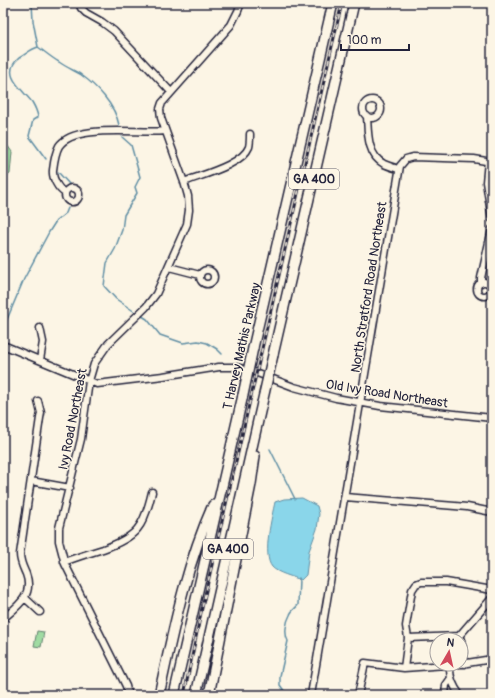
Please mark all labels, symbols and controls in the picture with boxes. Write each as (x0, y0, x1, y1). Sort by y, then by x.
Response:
scale bar (341, 26, 409, 52)
text: 100 m (347, 33, 382, 48)
road number: GA 400 (289, 169, 339, 189)
street label: North Stratford Road Northeast (348, 200, 391, 374)
street label: T Harvey Mathis Parkway (220, 281, 265, 411)
street label: Ivy Road Northeast (55, 366, 91, 471)
street label: Old Ivy Road Northeast (325, 376, 450, 412)
road number: GA 400 (203, 539, 253, 559)
north arrow (429, 632, 469, 672)
text: N (446, 636, 456, 650)

